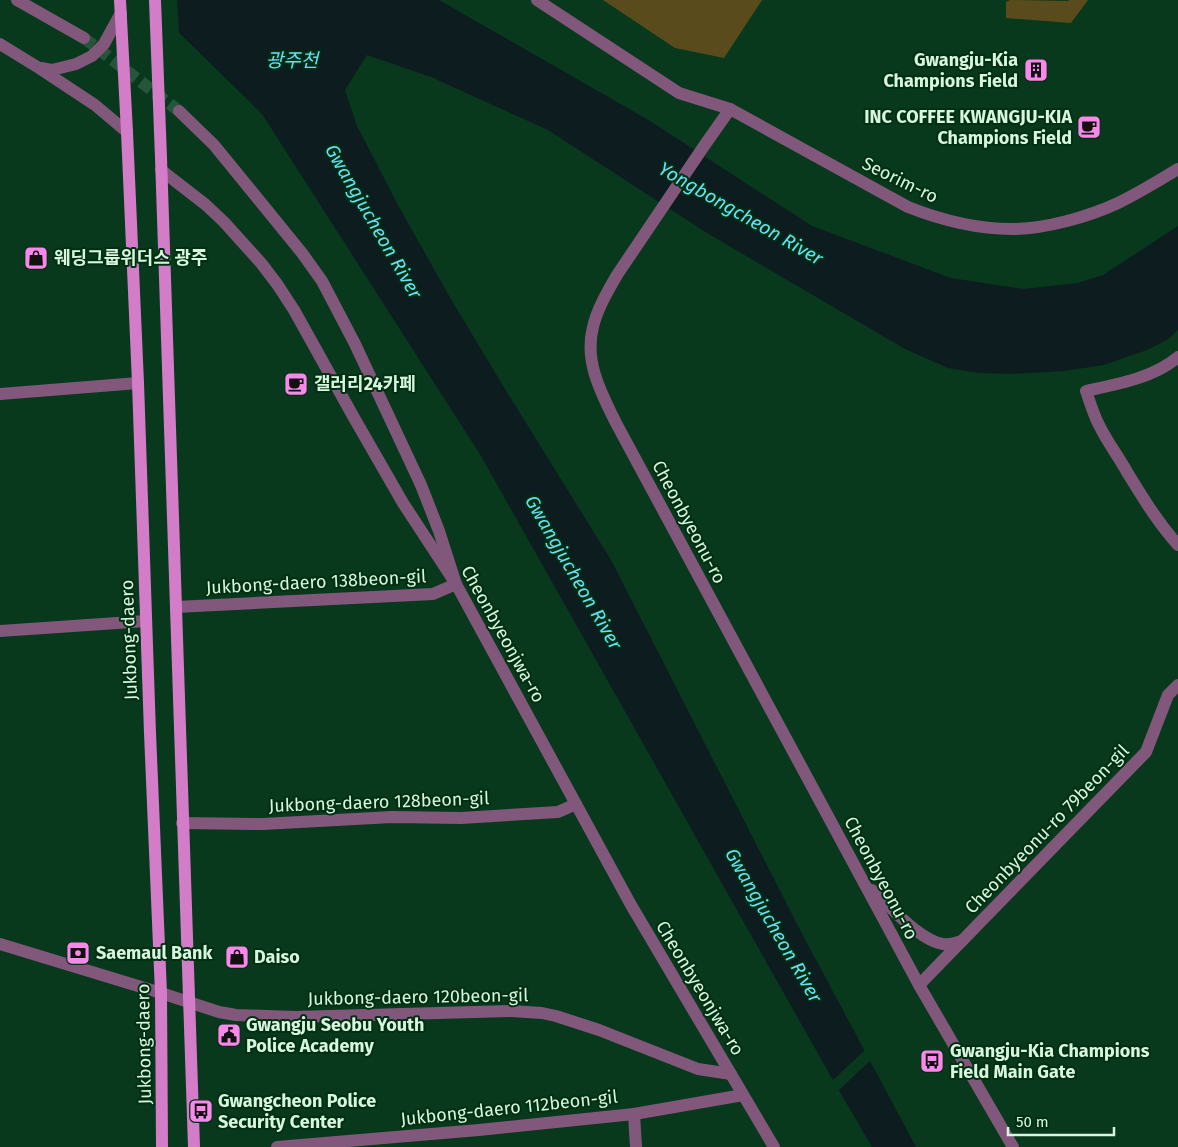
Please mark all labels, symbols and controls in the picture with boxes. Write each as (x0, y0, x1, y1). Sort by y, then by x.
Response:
water label: 광주천 (266, 49, 320, 72)
place label: Gwangju-Kia Champions Field (883, 49, 1018, 92)
building icon: Gwangju-Kia Champions Field (1023, 57, 1049, 83)
place label: INC COFFEE KWANGJU-KIA Champions Field (864, 106, 1072, 149)
cafe icon: INC COFFEE KWANGJU-KIA Champions Field (1076, 114, 1102, 140)
water label: Gwangjucheon River (320, 140, 427, 303)
street label: Seorim-ro (858, 152, 942, 208)
water label: Yongbongcheon River (655, 157, 828, 270)
shop icon: 웨딩그룹위더스 광주 (23, 245, 49, 271)
place label: 웨딩그룹위더스 광주 (54, 247, 207, 269)
cafe icon: 갤러리24카페 (283, 371, 309, 397)
place label: 갤러리24카페 (314, 373, 416, 395)
street label: Cheonbyeonu-ro (647, 457, 731, 587)
water label: Gwangjucheon River (520, 491, 627, 654)
street label: Cheonbyeonjwa-ro (456, 562, 550, 706)
street label: Jukbong-daero 138beon-gil (205, 565, 427, 599)
street label: Jukbong-daero (116, 579, 142, 701)
street label: Cheonbyeonu-ro 79beon-gil (960, 740, 1134, 918)
street label: Jukbong-daero 128beon-gil (268, 787, 490, 817)
street label: Cheonbyeonu-ro (839, 813, 923, 943)
water label: Gwangjucheon River (720, 844, 827, 1007)
street label: Cheonbyeonjwa-ro (651, 917, 749, 1059)
bank icon: Saemaul Bank (65, 940, 91, 966)
place label: Saemaul Bank (96, 942, 213, 964)
shop icon: Daiso (224, 944, 250, 970)
place label: Daiso (254, 946, 300, 968)
street label: Jukbong-daero (132, 983, 156, 1105)
street label: Jukbong-daero 120beon-gil (307, 984, 529, 1010)
place label: Gwangju Seobu Youth Police Academy (246, 1014, 424, 1057)
public building icon: Gwangju Seobu Youth Police Academy (216, 1022, 242, 1048)
place label: Gwangju-Kia Champions Field Main Gate (950, 1040, 1150, 1083)
bus stop icon: Gwangju-Kia Champions Field Main Gate (919, 1048, 945, 1074)
street label: Jukbong-daero 112beon-gil (399, 1086, 619, 1130)
place label: Gwangcheon Police Security Center (218, 1090, 376, 1133)
bus stop icon: Gwangcheon Police Security Center (188, 1098, 214, 1124)
scale bar (1008, 1104, 1114, 1136)
text: 50 m (1016, 1113, 1049, 1131)

